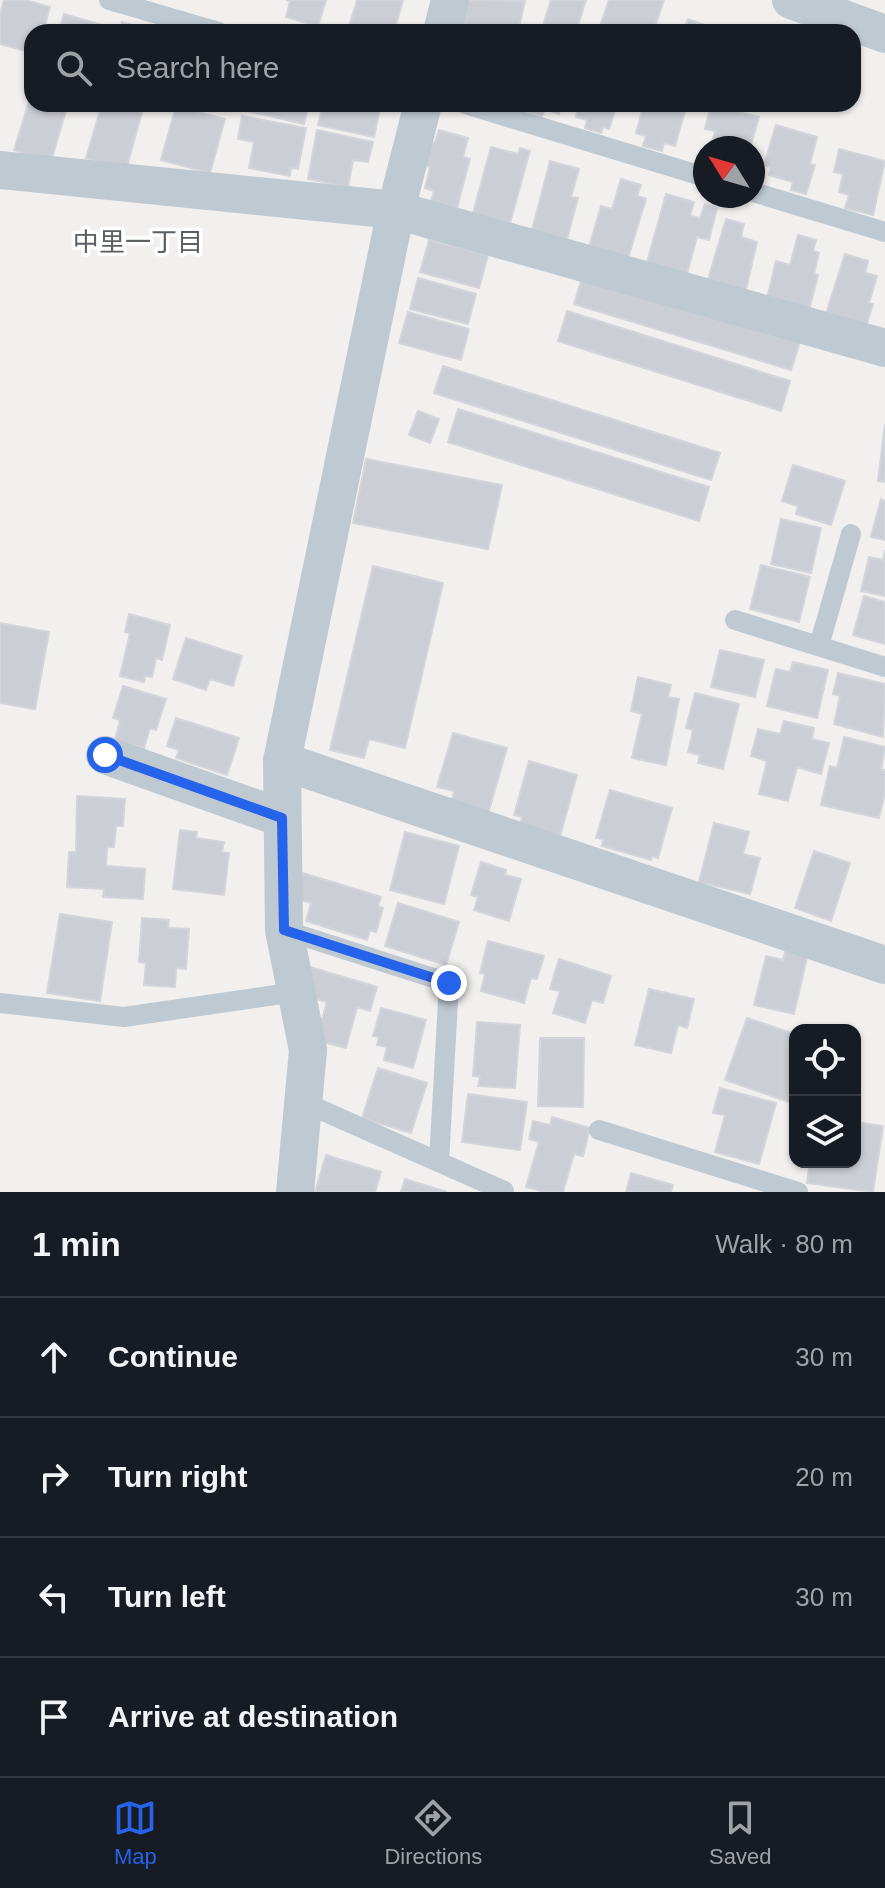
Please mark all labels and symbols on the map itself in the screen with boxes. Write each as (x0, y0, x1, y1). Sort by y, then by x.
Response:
north arrow (693, 136, 765, 208)
district label: 中里一丁目 (73, 227, 203, 257)
route start (87, 737, 123, 773)
route end (431, 965, 467, 1001)

